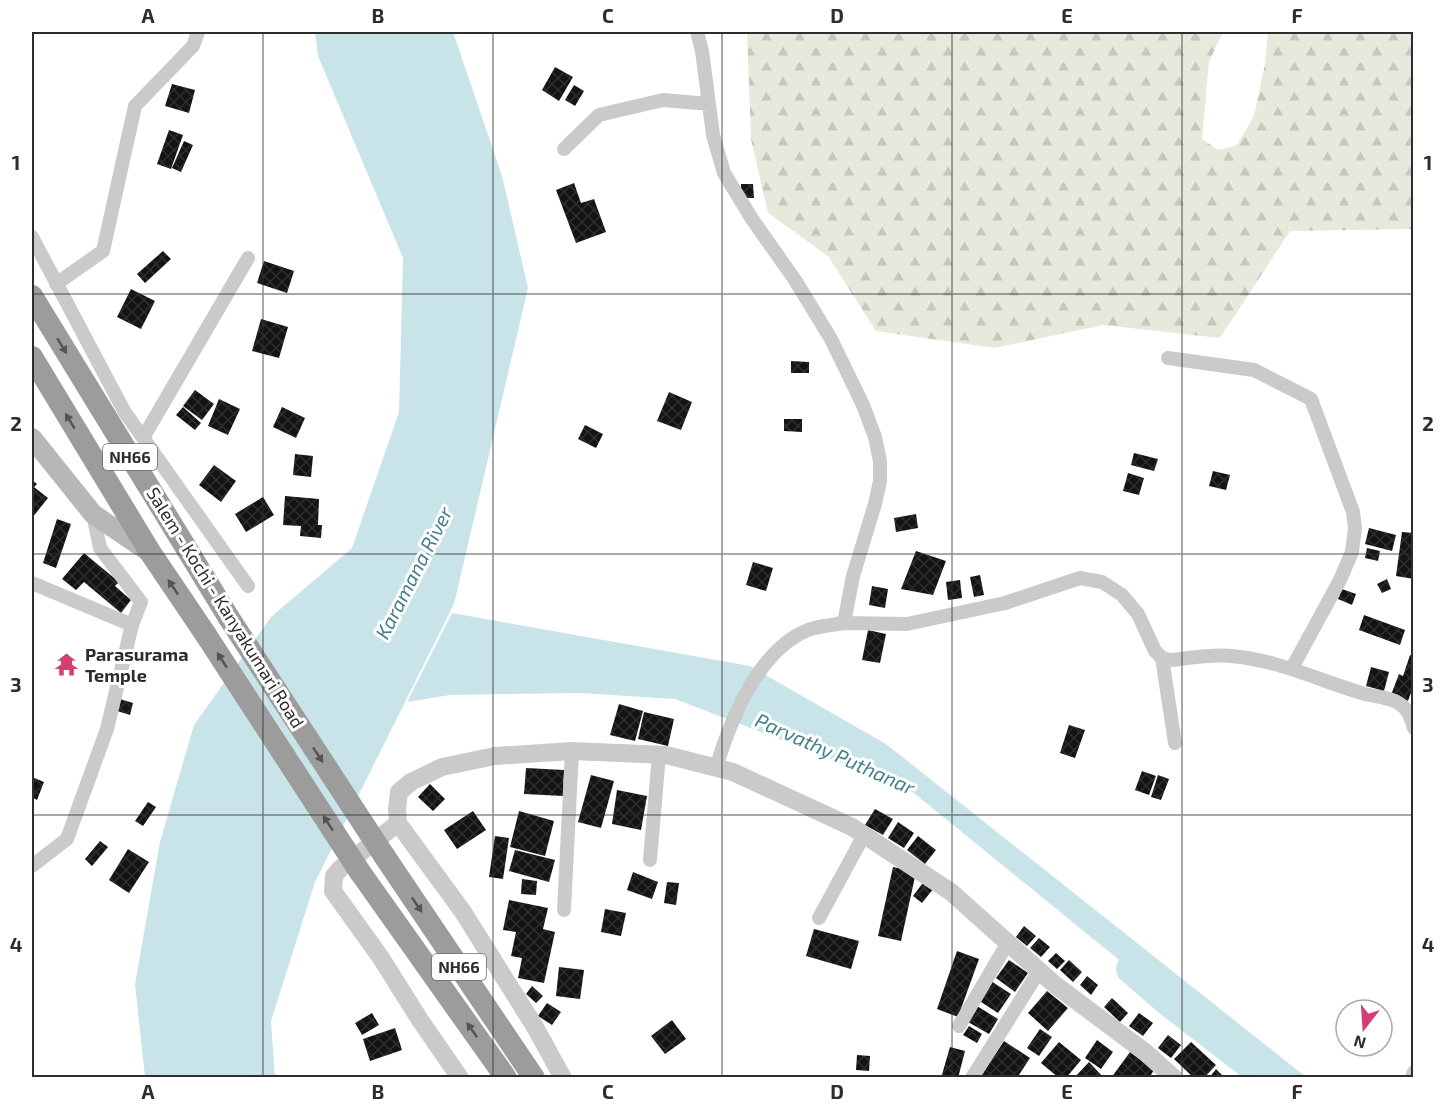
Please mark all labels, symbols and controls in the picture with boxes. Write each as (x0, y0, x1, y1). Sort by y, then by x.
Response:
text: A (141, 3, 155, 27)
text: B (372, 3, 384, 27)
text: C (602, 3, 614, 27)
text: D (830, 3, 844, 27)
text: E (1061, 3, 1073, 27)
text: F (1291, 3, 1303, 27)
text: 1 (12, 150, 20, 174)
text: 1 (1424, 150, 1432, 174)
one-way arrow (57, 337, 68, 354)
text: 2 (10, 411, 22, 435)
text: 2 (1422, 411, 1434, 435)
one-way arrow (65, 413, 76, 429)
road number: NH66 (103, 444, 157, 470)
street label: Salem - Kochi - Kanyakumari Road (142, 483, 309, 732)
water label: Karamana River (369, 501, 457, 643)
one-way arrow (167, 579, 179, 595)
place label: Parasurama Temple (85, 643, 188, 686)
temple icon: Parasurama Temple (54, 652, 80, 678)
one-way arrow (216, 652, 227, 668)
text: 3 (10, 672, 22, 696)
text: 3 (1422, 672, 1434, 696)
water label: Parvathy Puthanar (751, 707, 920, 800)
one-way arrow (312, 747, 323, 763)
one-way arrow (323, 815, 334, 831)
one-way arrow (412, 897, 423, 913)
text: 4 (10, 932, 23, 956)
text: 4 (1422, 932, 1435, 956)
road number: NH66 (432, 954, 486, 980)
north arrow (1334, 998, 1394, 1058)
one-way arrow (466, 1022, 478, 1038)
text: N (1351, 1032, 1368, 1054)
text: A (141, 1079, 155, 1103)
text: B (372, 1079, 384, 1103)
text: C (602, 1079, 614, 1103)
text: D (830, 1079, 844, 1103)
text: E (1061, 1079, 1073, 1103)
text: F (1291, 1079, 1303, 1103)

